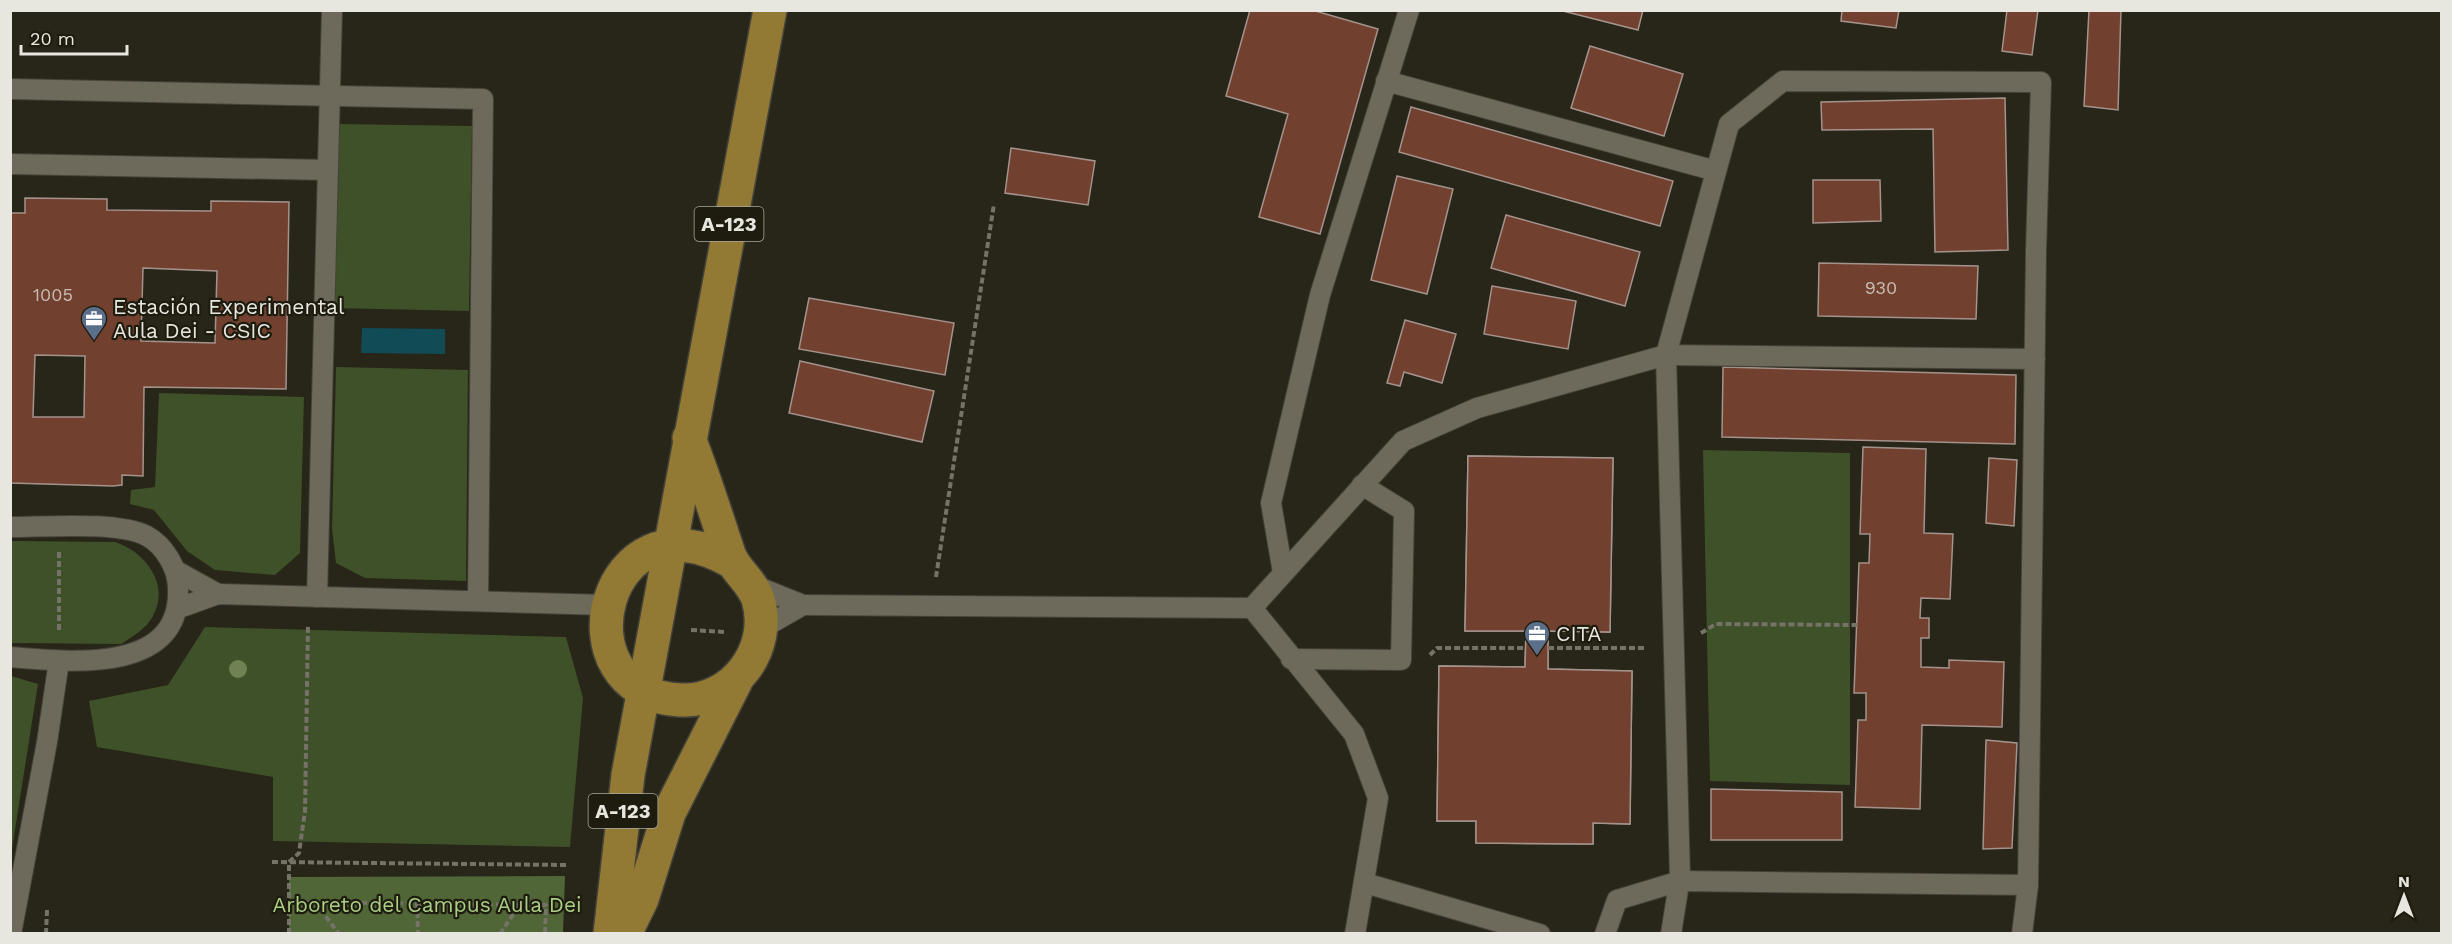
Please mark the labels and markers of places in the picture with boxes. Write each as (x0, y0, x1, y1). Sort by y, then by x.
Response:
place label: Estación Experimental Aula Dei - CSIC (113, 294, 345, 343)
office icon: Estación Experimental Aula Dei - CSIC (79, 304, 109, 342)
office icon: CITA (1522, 619, 1552, 657)
place label: CITA (1556, 621, 1601, 646)

